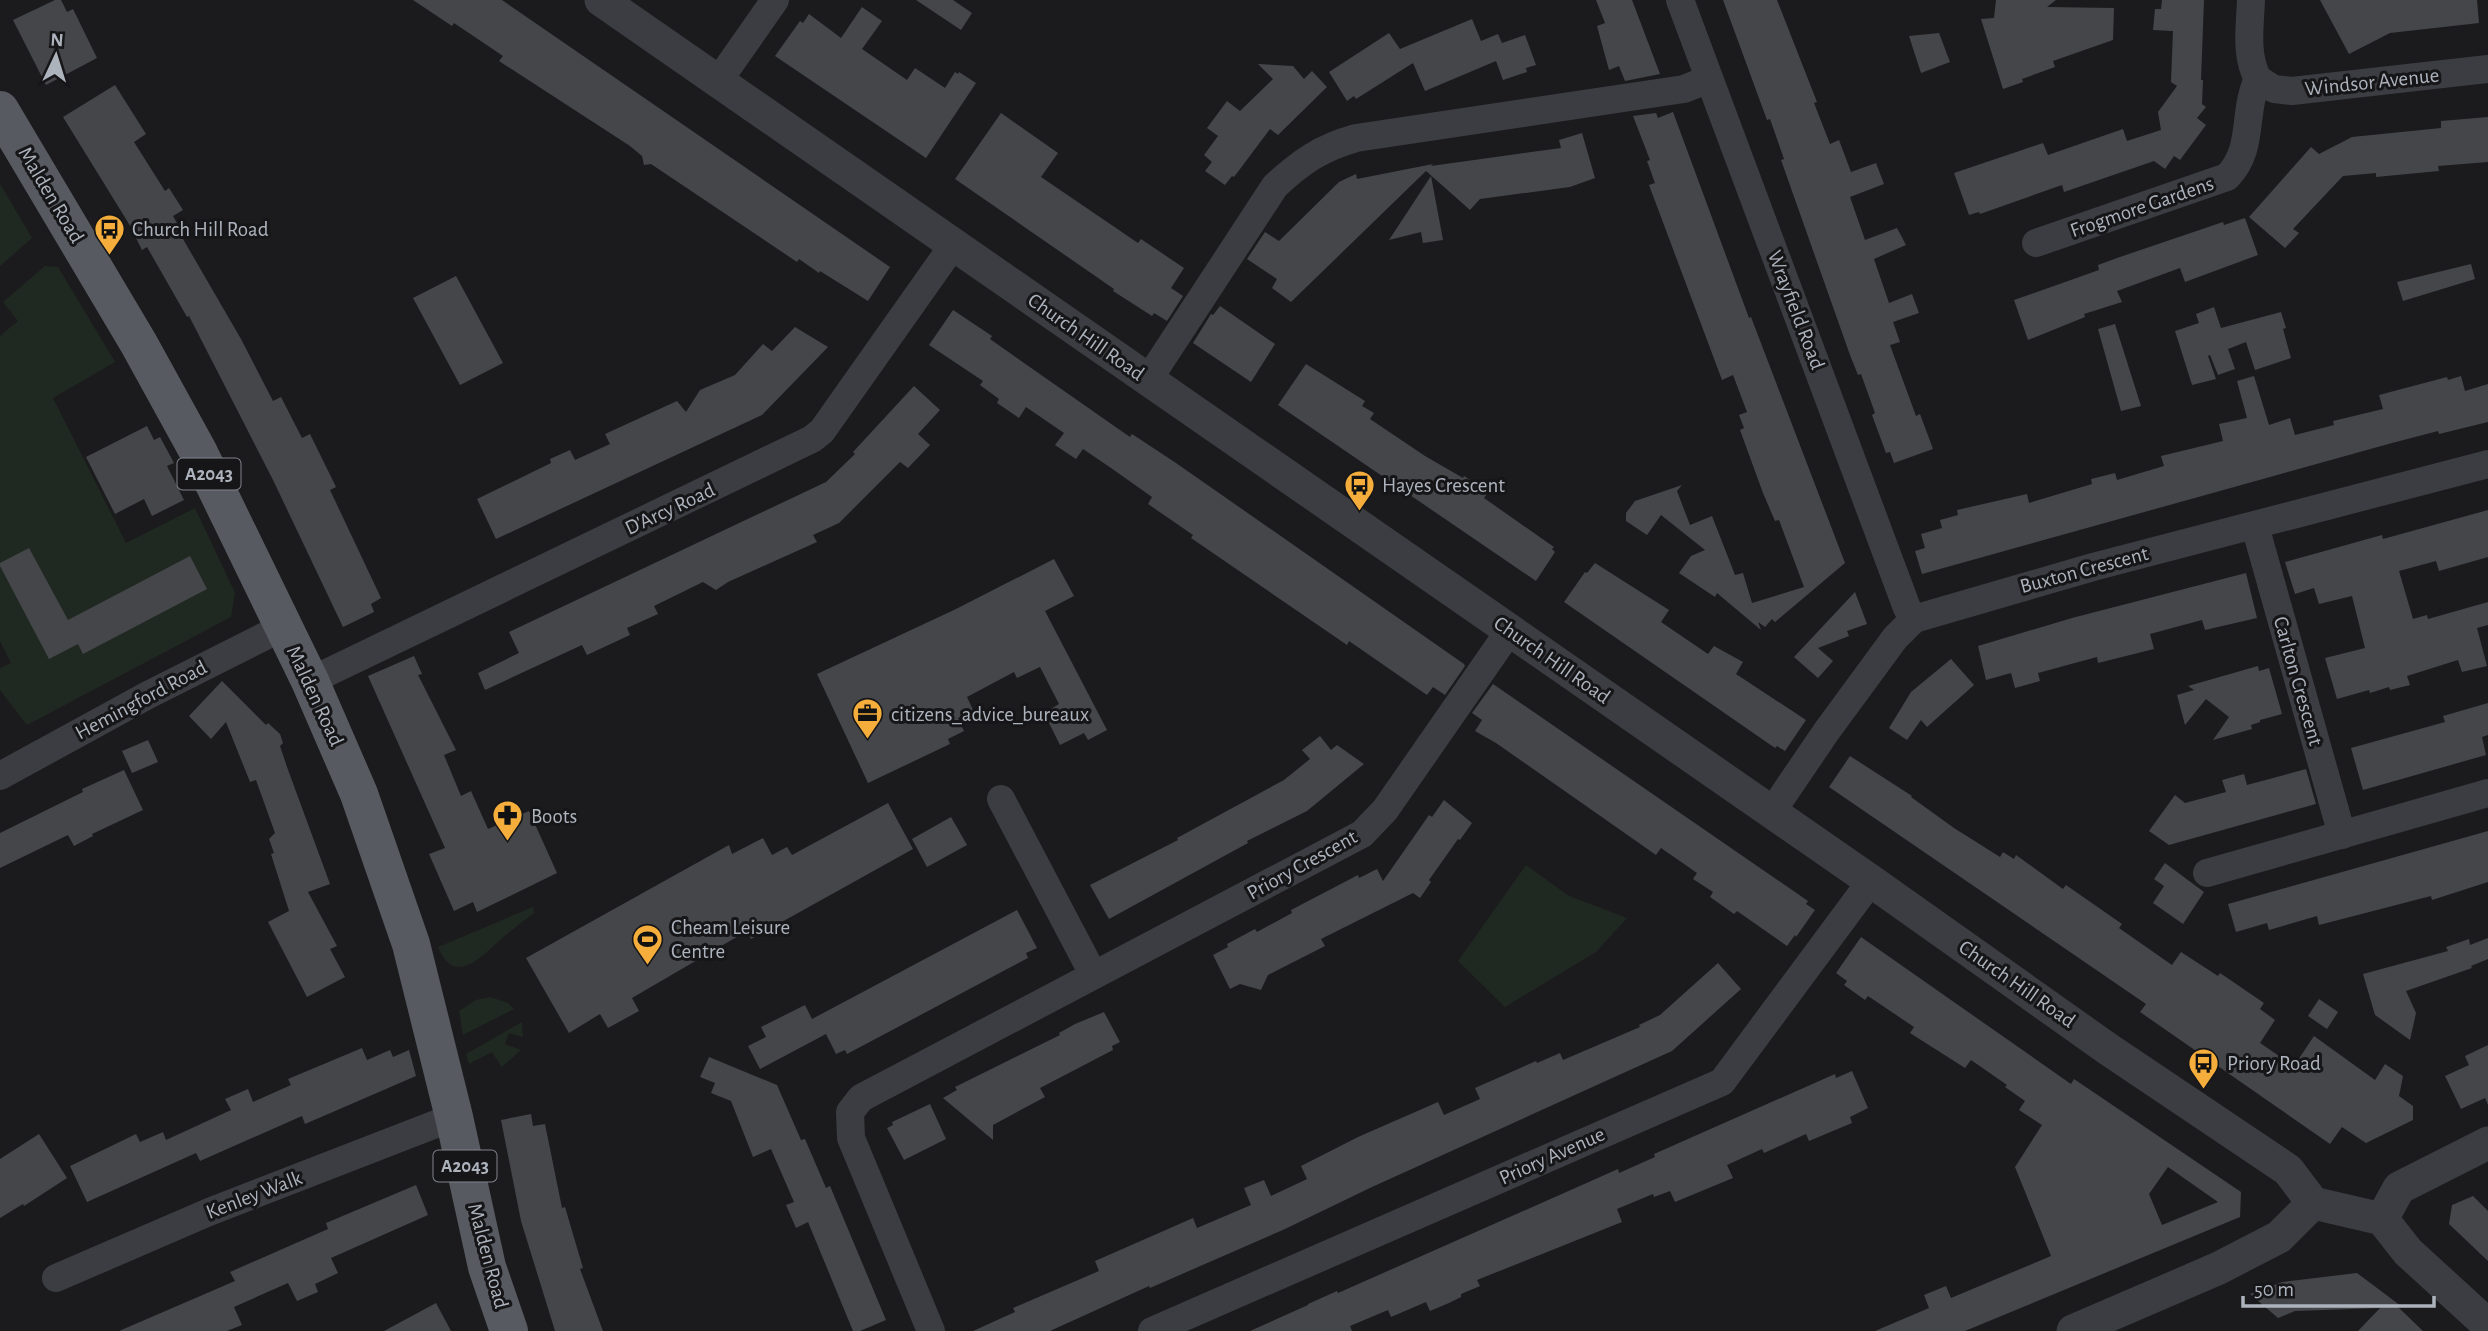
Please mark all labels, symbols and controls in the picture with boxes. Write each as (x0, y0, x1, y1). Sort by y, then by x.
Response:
north arrow (21, 21, 91, 91)
text: N (50, 31, 64, 50)
street label: Windsor Avenue (2304, 65, 2440, 99)
street label: Malden Road (14, 143, 88, 247)
street label: Frogmore Gardens (2068, 173, 2216, 241)
bus stop icon: Church Hill Road (92, 212, 126, 256)
place label: Church Hill Road (132, 219, 269, 240)
street label: Wrayfield Road (1764, 248, 1828, 372)
street label: Church Hill Road (1024, 289, 1148, 385)
road number: A2043 (178, 458, 241, 489)
bus stop icon: Hayes Crescent (1342, 468, 1376, 512)
place label: Hayes Crescent (1382, 475, 1505, 496)
street label: D'Arcy Road (622, 479, 718, 539)
street label: Buxton Crescent (2018, 543, 2151, 597)
street label: Church Hill Road (1490, 612, 1614, 708)
street label: Carlton Crescent (2270, 614, 2327, 748)
street label: Malden Road (283, 643, 347, 749)
street label: Hemingford Road (72, 657, 210, 743)
office icon: citizens_advice_bureaux (851, 697, 885, 741)
place label: citizens_advice_bureaux (891, 704, 1089, 725)
pharmacy icon: Boots (491, 799, 525, 843)
place label: Boots (531, 806, 577, 827)
street label: Priory Crescent (1244, 826, 1361, 904)
place label: Cheam Leisure Centre (671, 917, 790, 962)
sports icon: Cheam Leisure Centre (631, 922, 665, 966)
street label: Church Hill Road (1955, 936, 2079, 1032)
bus stop icon: Priory Road (2187, 1046, 2221, 1090)
place label: Priory Road (2227, 1053, 2321, 1074)
street label: Priory Avenue (1496, 1123, 1608, 1189)
road number: A2043 (434, 1150, 496, 1182)
street label: Kenley Walk (203, 1167, 305, 1223)
street label: Malden Road (464, 1201, 512, 1311)
scale bar (2243, 1264, 2434, 1308)
text: 50 m (2254, 1279, 2294, 1300)

